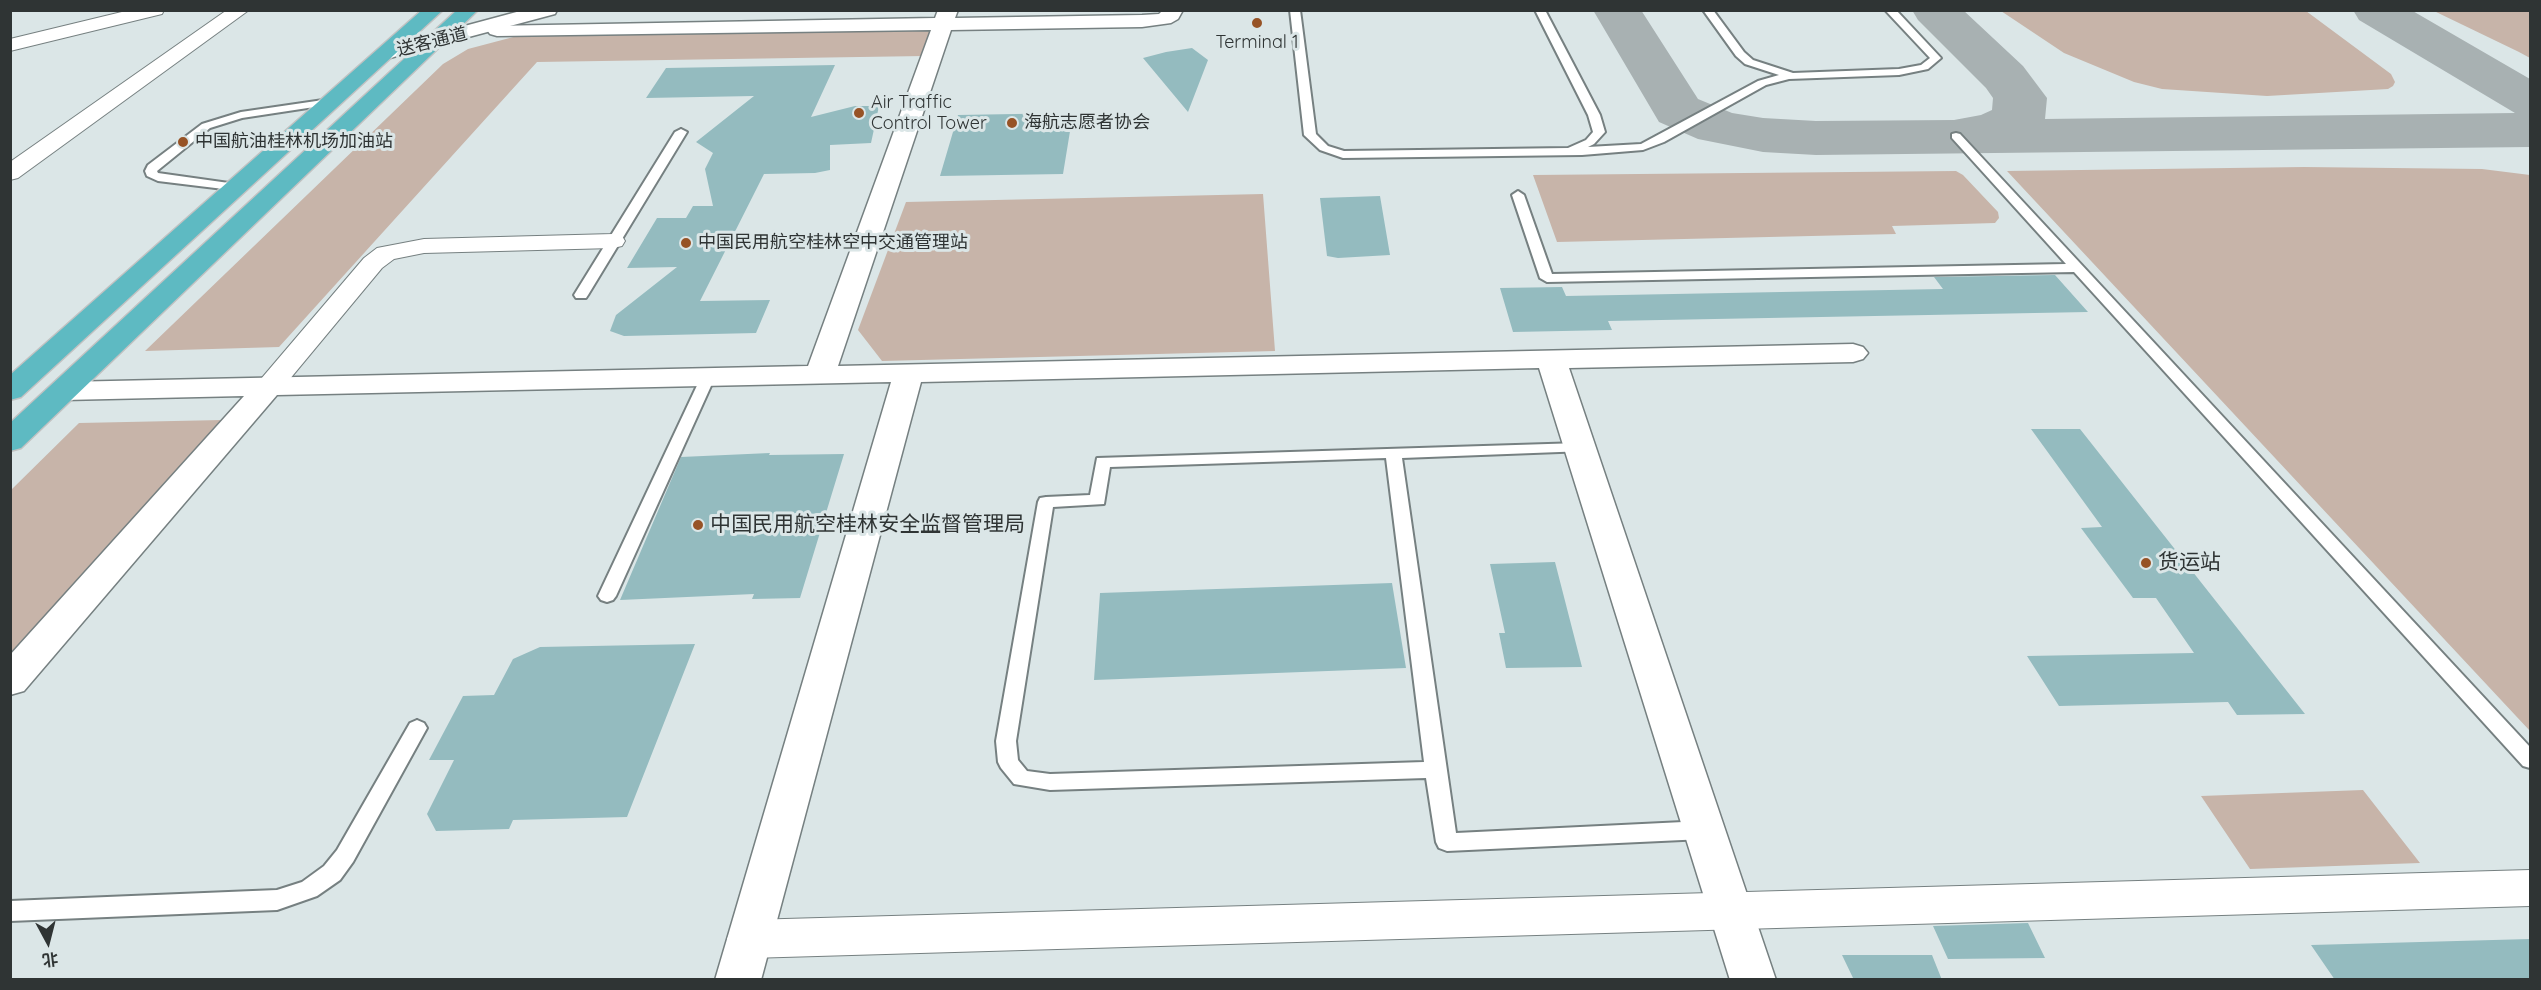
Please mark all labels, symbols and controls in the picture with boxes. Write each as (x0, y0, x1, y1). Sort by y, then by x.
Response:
marker: Terminal 1 (1250, 16, 1264, 30)
street label: 送客通道 (394, 23, 470, 61)
place label: Terminal 1 (1215, 32, 1299, 54)
place label: Air Traffic Control Tower (871, 92, 987, 134)
marker: Air Traffic Control Tower (852, 106, 866, 120)
place label: 海航志愿者协会 (1024, 112, 1150, 134)
marker: 海航志愿者协会 (1005, 116, 1019, 130)
place label: 中国航油桂林机场加油站 (195, 131, 393, 153)
marker: 中国航油桂林机场加油站 (176, 135, 190, 149)
place label: 中国民用航空桂林空中交通管理站 (698, 232, 968, 254)
marker: 中国民用航空桂林空中交通管理站 (679, 236, 693, 250)
place label: 中国民用航空桂林安全监督管理局 (710, 512, 1025, 538)
marker: 中国民用航空桂林安全监督管理局 (691, 518, 705, 532)
place label: 货运站 (2158, 550, 2221, 576)
marker: 货运站 (2139, 556, 2153, 570)
north arrow (18, 912, 78, 972)
text: 北 (41, 949, 59, 971)

